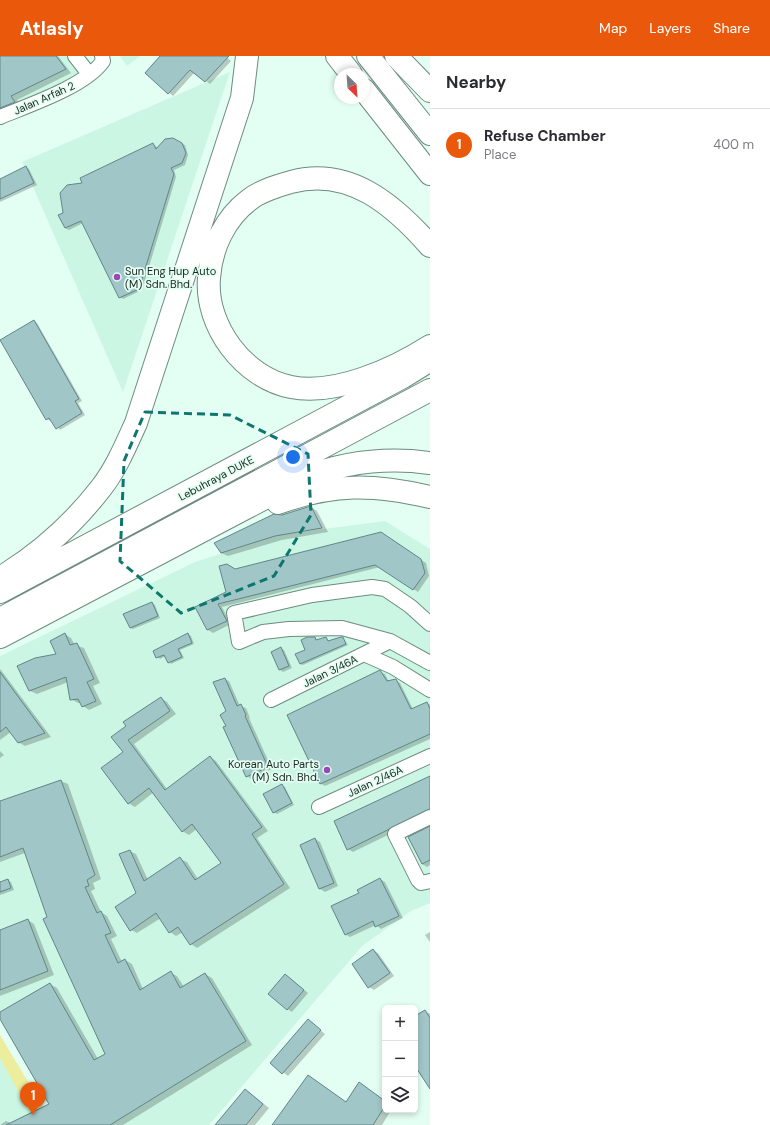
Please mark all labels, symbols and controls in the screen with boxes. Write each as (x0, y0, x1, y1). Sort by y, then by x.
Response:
text: Atlasly (20, 16, 84, 41)
text: Map (599, 19, 627, 37)
text: Layers (649, 19, 691, 37)
text: Share (713, 19, 750, 37)
north arrow (334, 68, 370, 104)
text: Nearby (446, 71, 506, 93)
street label: Jalan Arfah 2 (11, 78, 77, 118)
text: Refuse Chamber (484, 126, 606, 146)
text: 1 (457, 136, 461, 153)
text: 400 m (713, 136, 754, 153)
text: Place (484, 146, 516, 163)
place label: Sun Eng Hup Auto (M) Sdn. Bhd. (125, 264, 216, 291)
marker: Sun Eng Hup Auto (M) Sdn. Bhd. (112, 272, 122, 282)
your location (283, 447, 303, 467)
street label: Lebuhraya DUKE (176, 452, 256, 504)
street label: Jalan 3/46A (300, 652, 360, 690)
place label: Korean Auto Parts (M) Sdn. Bhd. (228, 757, 319, 784)
street label: Jalan 2/46A (345, 762, 405, 800)
marker: Korean Auto Parts (M) Sdn. Bhd. (322, 765, 332, 775)
map controls (382, 1005, 418, 1113)
button: + (382, 1005, 418, 1041)
button: − (382, 1041, 418, 1077)
button: layers (382, 1077, 418, 1113)
pin: 1 (20, 1082, 46, 1115)

